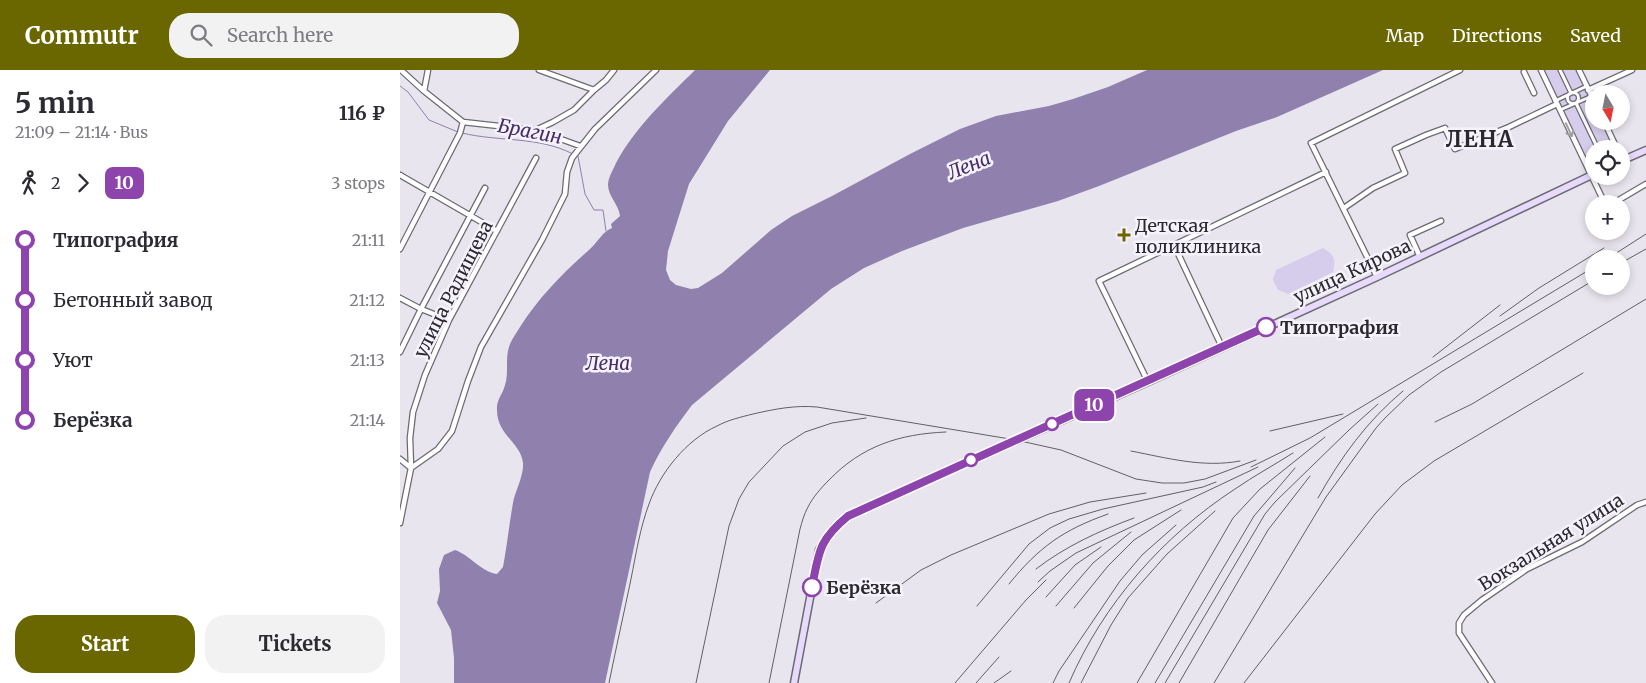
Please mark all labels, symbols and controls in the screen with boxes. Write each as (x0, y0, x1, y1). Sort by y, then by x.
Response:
search box (169, 13, 519, 58)
text: Commutr (25, 20, 139, 51)
icon: search (187, 21, 215, 49)
text: Search here (227, 23, 333, 47)
text: Map (1386, 24, 1424, 47)
text: Directions (1452, 24, 1542, 47)
text: Saved (1570, 24, 1621, 47)
text: 5 min (15, 85, 95, 121)
north arrow (1585, 85, 1630, 130)
map controls (1585, 85, 1630, 295)
text: 116 ₽ (339, 101, 385, 125)
water label: Брагин (496, 113, 564, 149)
text: 21:09 – 21:14 · Bus (15, 122, 148, 142)
one-way arrow (1565, 122, 1575, 137)
district label: ЛЕНА (1446, 125, 1514, 153)
button: locate (1585, 140, 1630, 185)
water label: Лена (943, 146, 994, 185)
icon: walk (15, 169, 43, 197)
icon: forward (69, 169, 97, 197)
text: 10 (115, 171, 134, 194)
text: 2 (51, 173, 61, 193)
text: 3 stops (331, 173, 385, 193)
button: + (1585, 195, 1630, 240)
place label: Детская поликлиника (1135, 214, 1262, 258)
street label: улица Радищева (408, 216, 498, 362)
text: Типография (53, 228, 179, 252)
marker: Детская поликлиника (1117, 228, 1131, 242)
text: 21:11 (352, 230, 385, 250)
street label: улица Кирова (1290, 234, 1415, 308)
button: − (1585, 250, 1630, 295)
text: Бетонный завод (53, 288, 213, 312)
text: 21:12 (349, 290, 385, 310)
place label: Типография (1280, 316, 1399, 339)
marker: Типография (1256, 317, 1276, 337)
text: Уют (53, 348, 93, 372)
text: 21:13 (350, 350, 385, 370)
water label: Лена (585, 351, 630, 375)
line badge: 10 (1072, 389, 1116, 421)
text: 10 (1084, 393, 1104, 416)
text: Берёзка (53, 408, 133, 432)
text: 21:14 (350, 410, 385, 430)
unlabelled marker (1045, 417, 1059, 431)
unlabelled marker (964, 453, 978, 467)
street label: Вокзальная улица (1474, 488, 1628, 596)
place label: Берёзка (826, 576, 901, 599)
marker: Берёзка (802, 577, 822, 597)
button: Start (15, 615, 195, 673)
button: Tickets (205, 615, 385, 673)

